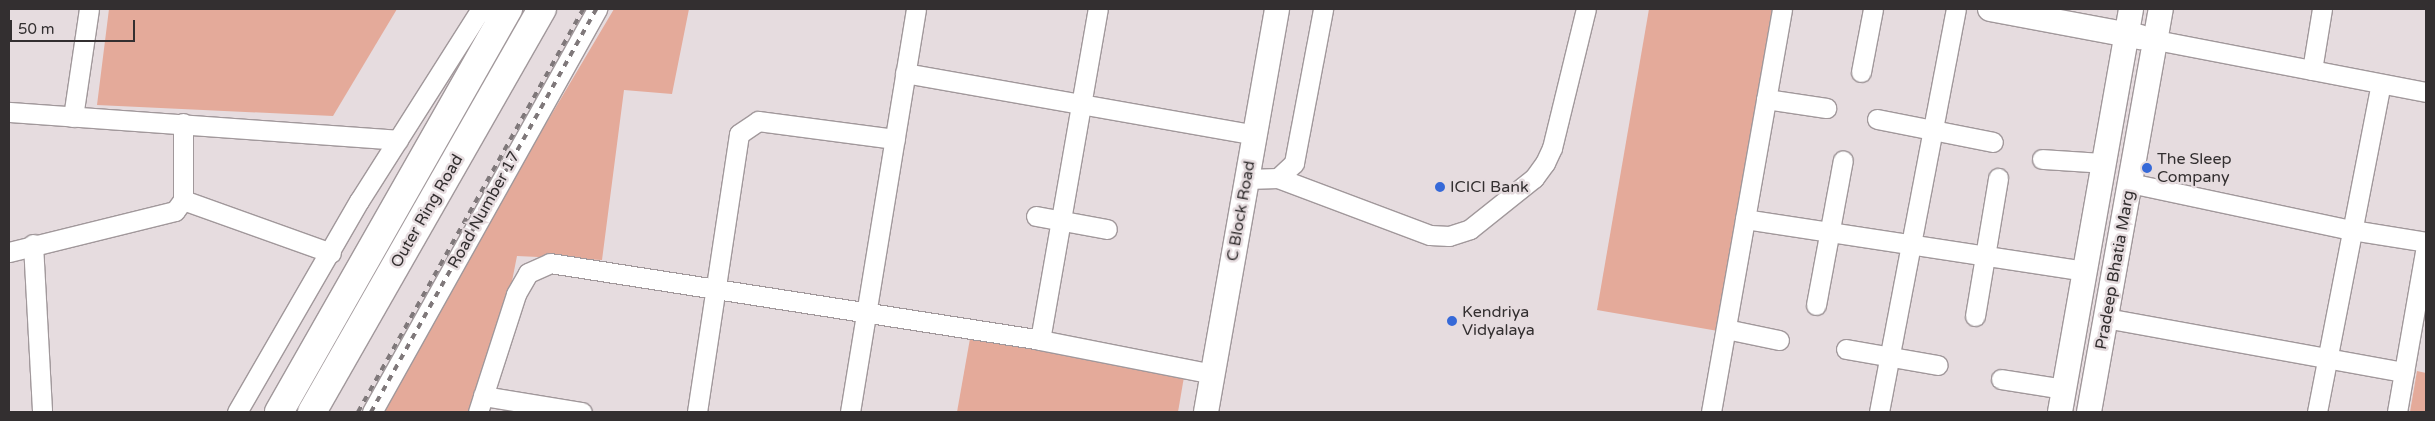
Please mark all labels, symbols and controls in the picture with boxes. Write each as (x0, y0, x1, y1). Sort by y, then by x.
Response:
scale bar (12, 10, 138, 42)
text: 50 m (18, 20, 55, 38)
street label: Road Number 17 (444, 148, 524, 272)
place label: The Sleep Company (2157, 149, 2232, 187)
street label: Outer Ring Road (387, 151, 467, 271)
street label: C Block Road (1223, 159, 1259, 263)
marker: The Sleep Company (2141, 162, 2153, 174)
place label: ICICI Bank (1450, 177, 1529, 197)
marker: ICICI Bank (1434, 181, 1446, 193)
street label: Pradeep Bhatia Marg (2092, 189, 2138, 351)
place label: Kendriya Vidyalaya (1462, 302, 1535, 340)
marker: Kendriya Vidyalaya (1446, 315, 1458, 327)

